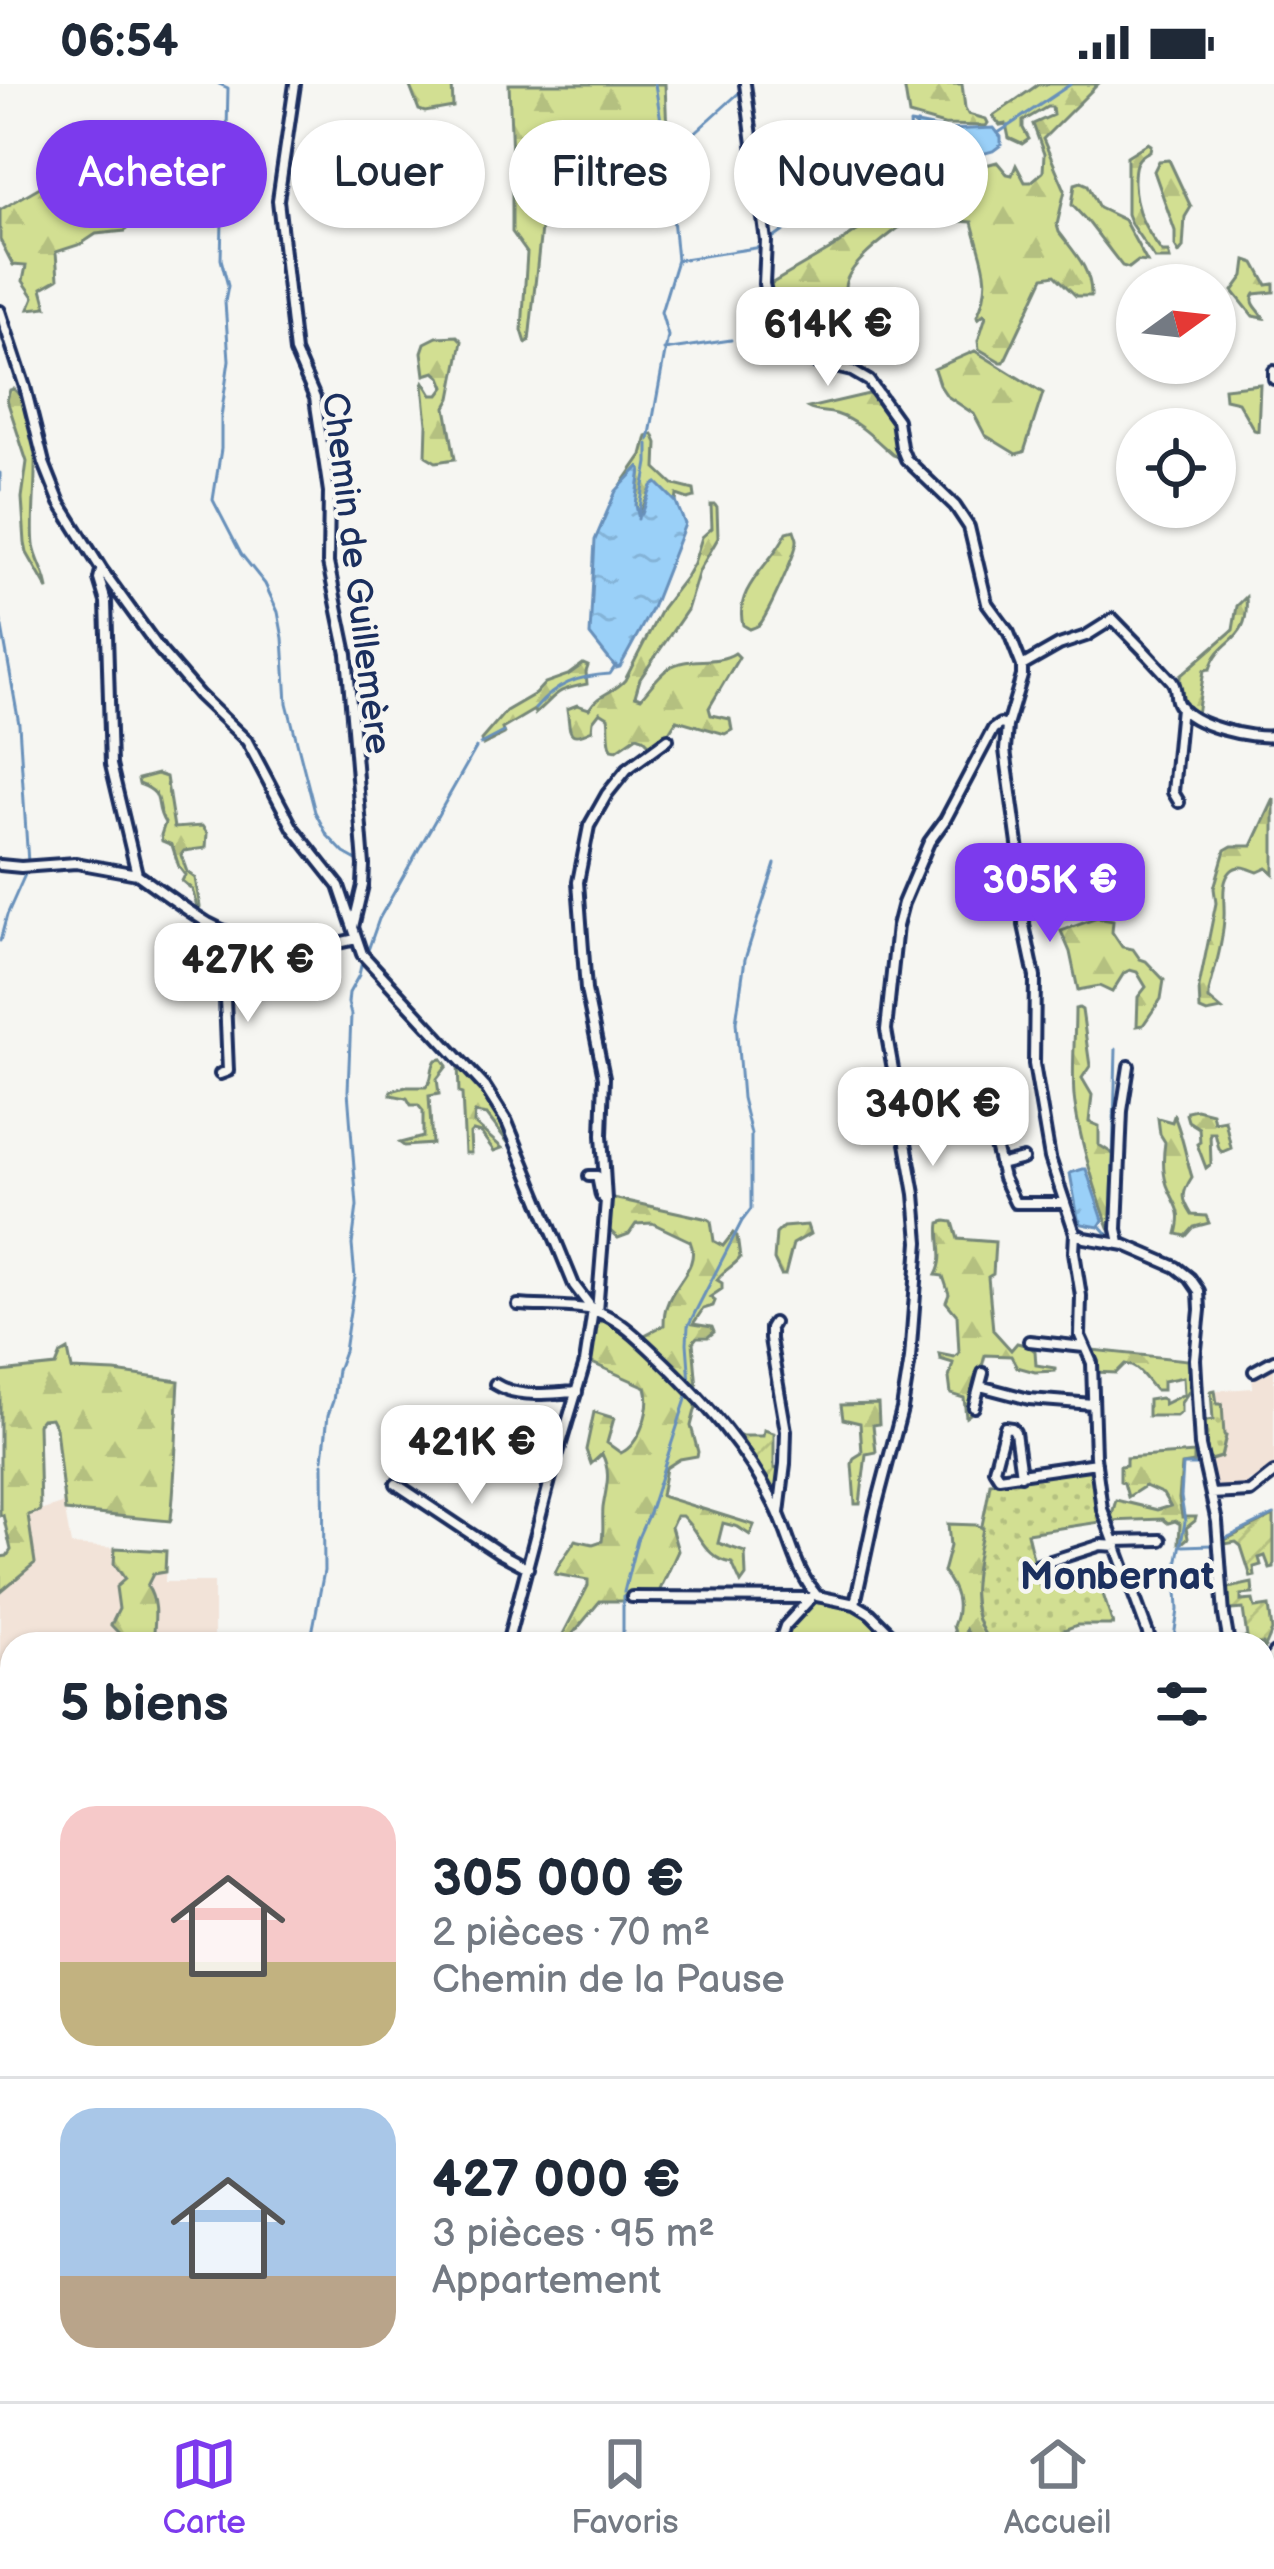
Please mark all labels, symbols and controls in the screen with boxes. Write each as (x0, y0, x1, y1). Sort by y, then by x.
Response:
text: 06:54 (60, 15, 179, 70)
chip: Acheter (36, 120, 267, 228)
chip: Louer (291, 120, 485, 228)
chip: Filtres (509, 120, 710, 228)
chip: Nouveau (734, 120, 988, 228)
north arrow (1116, 264, 1236, 384)
map controls (1116, 264, 1236, 528)
pin: 614K € (730, 287, 926, 389)
text: 614K € (763, 302, 893, 349)
street label: Chemin de Guillemère (312, 390, 399, 757)
button: locate (1116, 408, 1236, 528)
pin: 305K € (952, 843, 1148, 945)
text: 305K € (982, 858, 1118, 905)
pin: 427K € (150, 923, 346, 1025)
text: 427K € (181, 938, 315, 985)
pin: 340K € (835, 1067, 1031, 1169)
text: 340K € (865, 1082, 1001, 1129)
pin: 421K € (374, 1405, 570, 1507)
text: 421K € (408, 1420, 536, 1467)
district label: Monbernat (1020, 1554, 1214, 1601)
icon: filters (1149, 1671, 1215, 1737)
text: 5 biens (60, 1674, 229, 1735)
text: 305 000 € (432, 1849, 684, 1910)
icon: home (156, 1854, 300, 1998)
text: 2 pièces · 70 m² (432, 1910, 710, 1957)
text: Chemin de la Pause (432, 1957, 785, 2004)
text: 427 000 € (432, 2150, 681, 2211)
icon: home (156, 2156, 300, 2300)
text: 3 pièces · 95 m² (432, 2211, 715, 2258)
text: Appartement (432, 2258, 661, 2305)
tab: Carte (163, 2431, 246, 2543)
tab: Favoris (571, 2431, 679, 2543)
tab: Accueil (1004, 2431, 1111, 2543)

